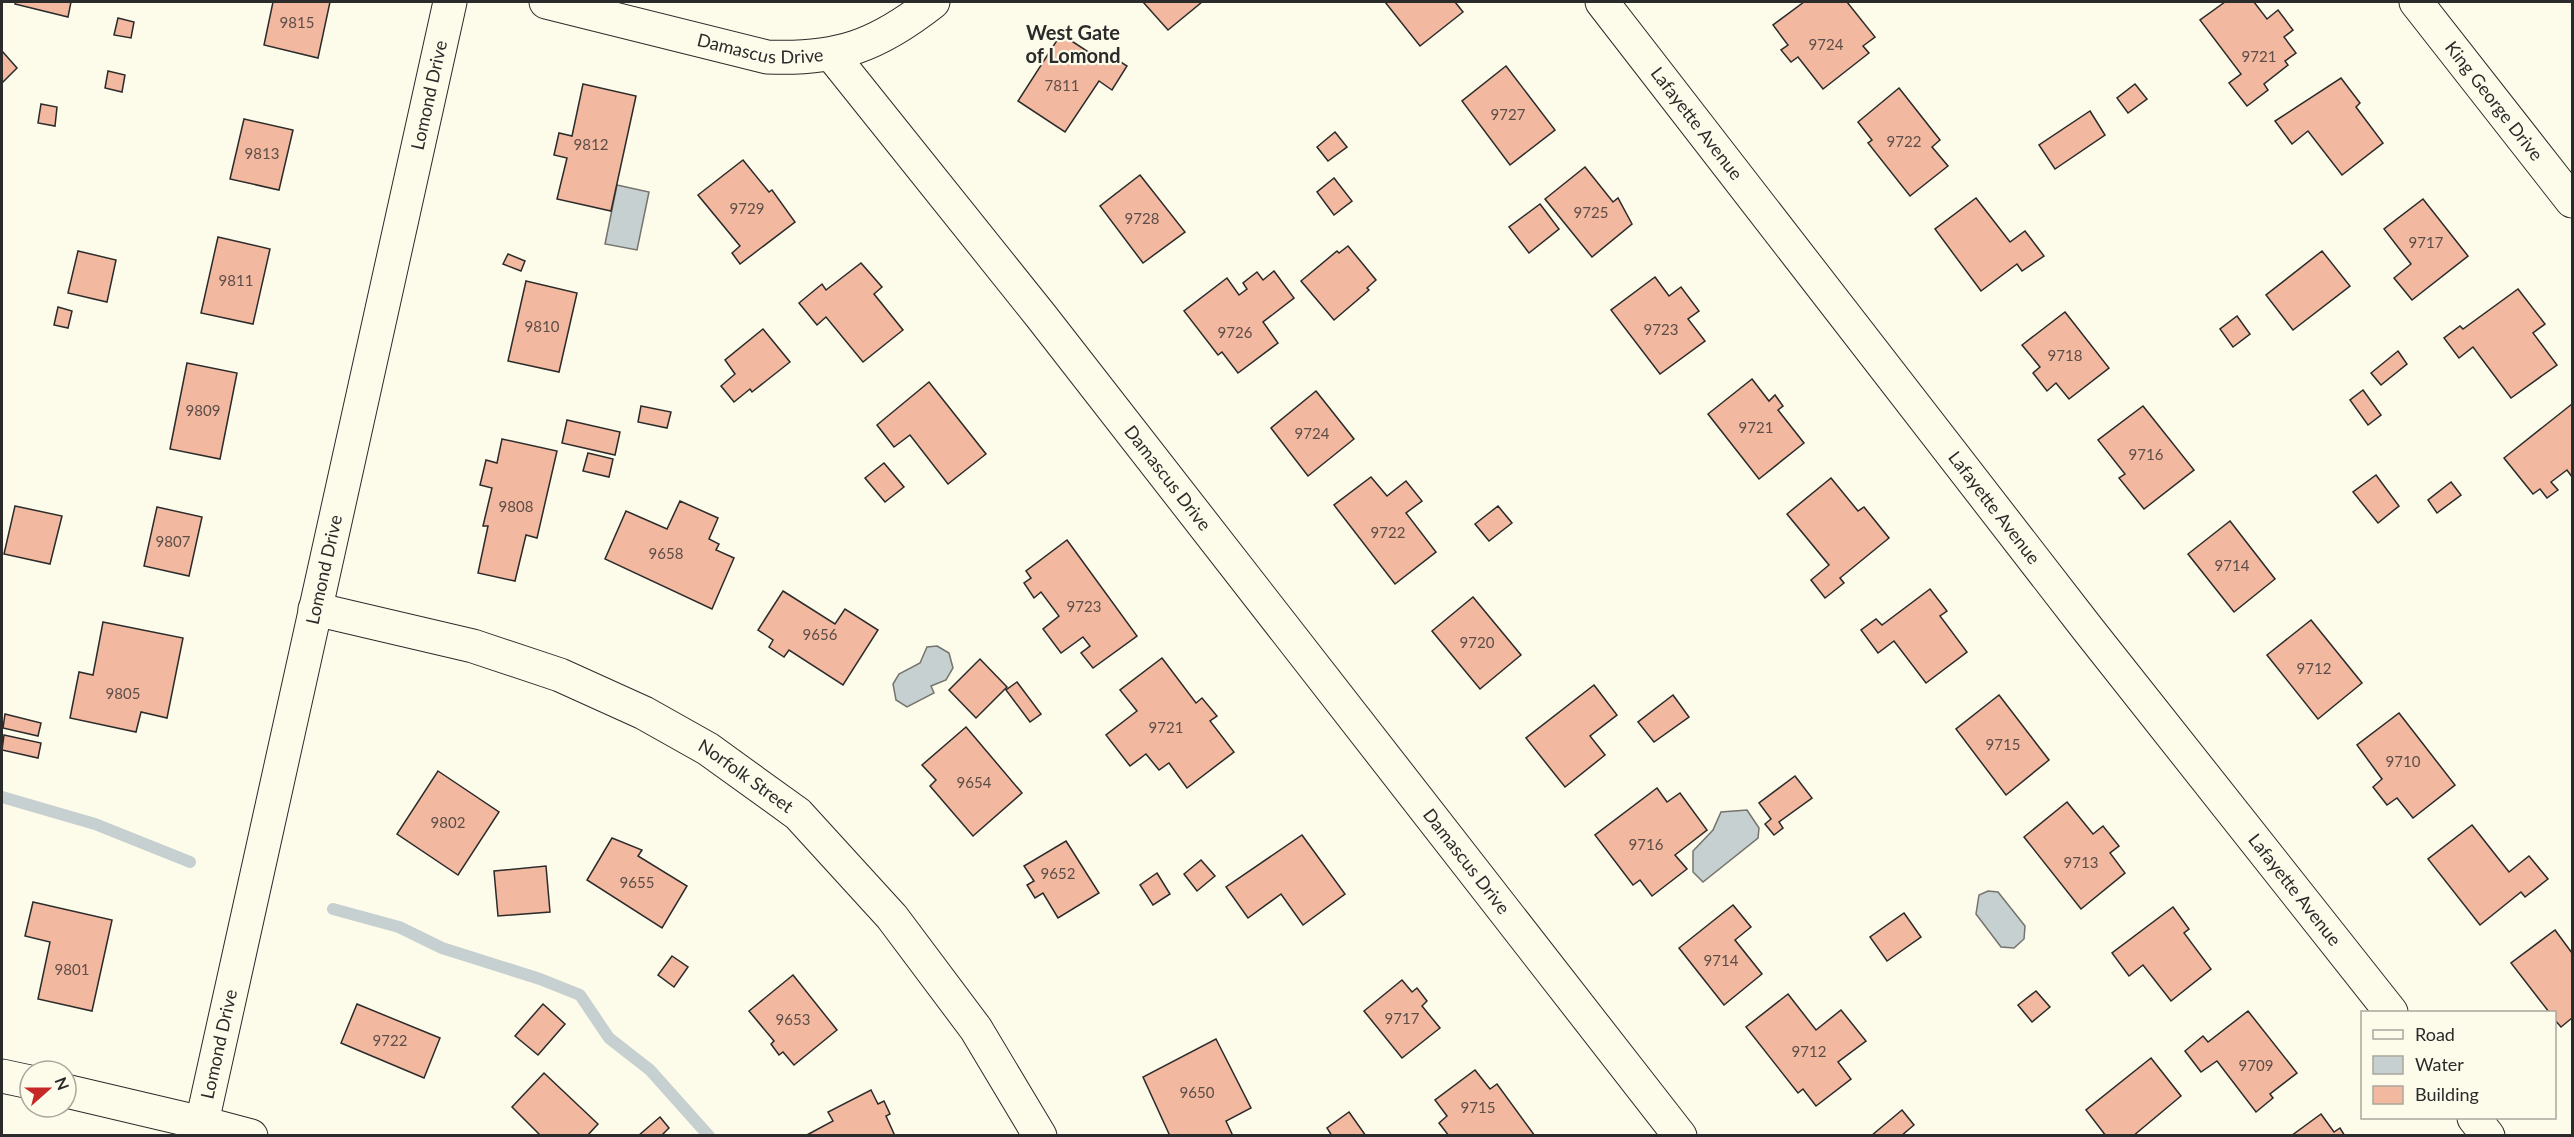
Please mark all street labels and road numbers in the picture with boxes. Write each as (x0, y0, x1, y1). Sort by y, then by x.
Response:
street label: Damascus Drive (695, 28, 824, 67)
street label: King George Drive (2441, 36, 2548, 165)
street label: Lomond Drive (406, 38, 451, 152)
street label: Lafayette Avenue (1646, 62, 1748, 184)
street label: Damascus Drive (1120, 420, 1216, 535)
street label: Lafayette Avenue (1944, 446, 2045, 568)
street label: Lomond Drive (301, 513, 346, 626)
street label: Norfolk Street (695, 734, 798, 817)
street label: Damascus Drive (1419, 804, 1515, 918)
street label: Lafayette Avenue (2244, 829, 2346, 950)
street label: Lomond Drive (196, 987, 241, 1101)

